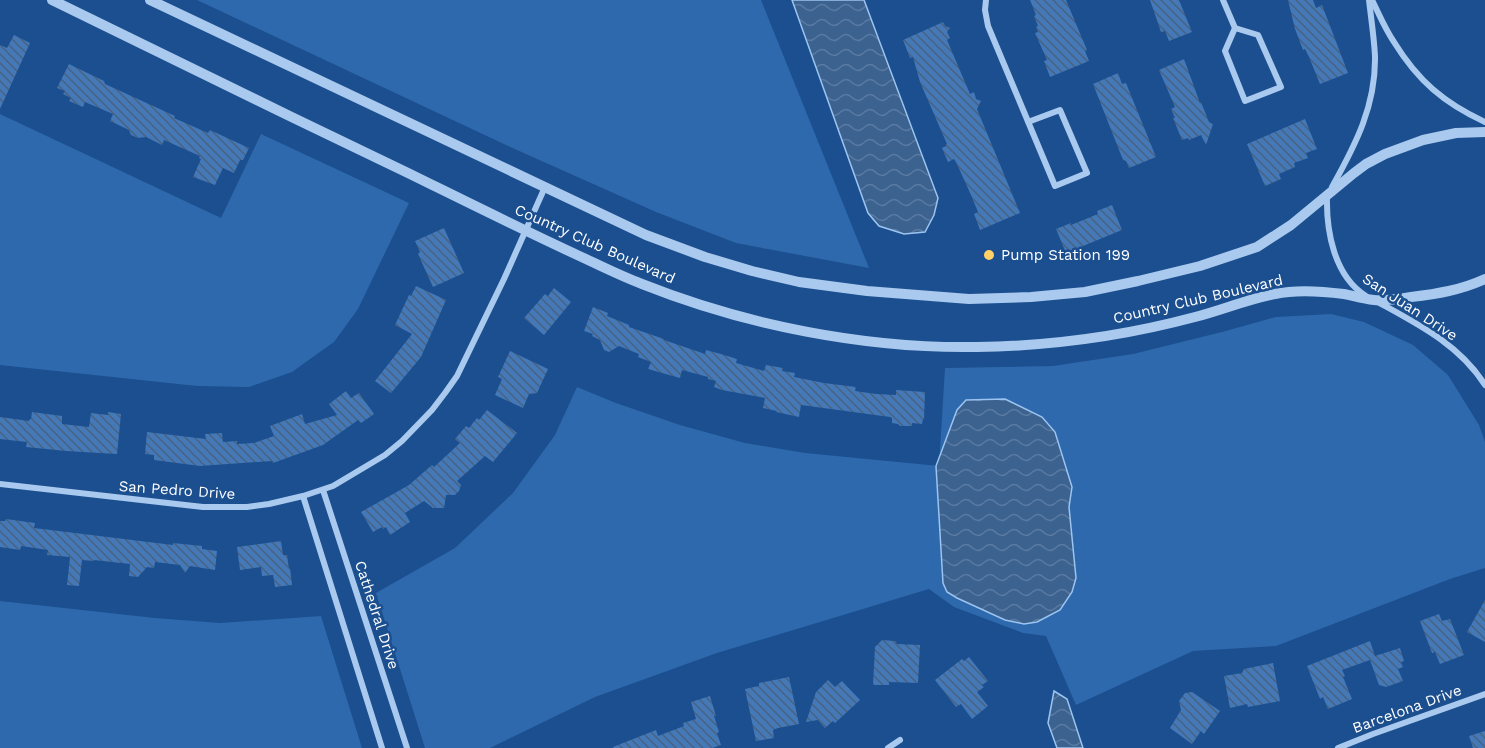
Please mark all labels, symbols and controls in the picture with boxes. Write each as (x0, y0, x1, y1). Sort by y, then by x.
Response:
street label: Country Club Boulevard (512, 200, 678, 288)
place label: Pump Station 199 (1001, 246, 1130, 264)
marker: Pump Station 199 (982, 248, 996, 262)
street label: San Juan Drive (1359, 270, 1461, 344)
street label: Country Club Boulevard (1111, 271, 1285, 327)
street label: San Pedro Drive (118, 477, 236, 503)
street label: Cathedral Drive (351, 558, 403, 672)
street label: Barcelona Drive (1350, 681, 1464, 737)

